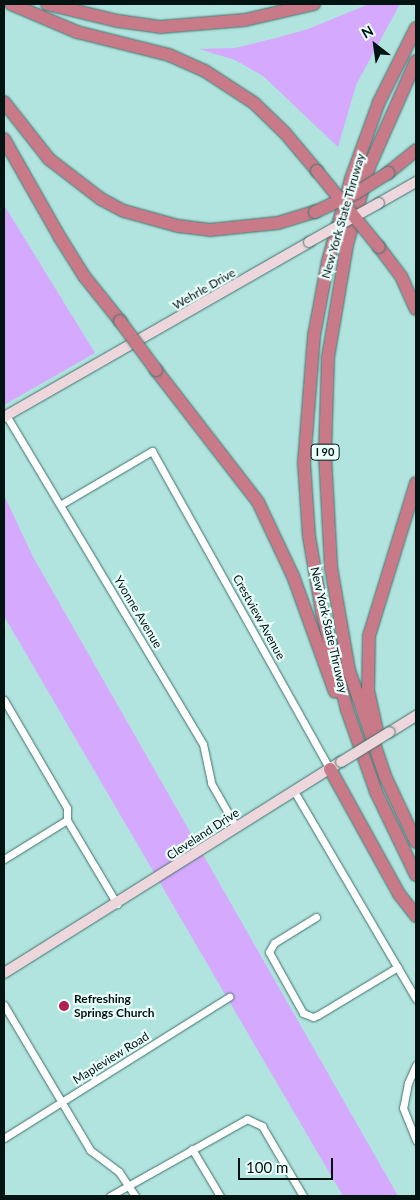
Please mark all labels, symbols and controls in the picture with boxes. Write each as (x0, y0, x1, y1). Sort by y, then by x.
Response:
north arrow (350, 20, 400, 70)
text: N (358, 22, 376, 42)
street label: New York State Thruway (318, 151, 368, 281)
street label: Wehrle Drive (170, 265, 238, 313)
road number: I 90 (310, 444, 340, 461)
street label: New York State Thruway (307, 565, 351, 695)
street label: Crestview Avenue (230, 572, 288, 662)
street label: Yvonne Avenue (111, 573, 165, 651)
street label: Cleveland Drive (164, 805, 242, 863)
place label: Refreshing Springs Church (74, 992, 154, 1020)
marker: Refreshing Springs Church (58, 1000, 70, 1012)
street label: Mapleview Road (70, 1029, 152, 1087)
scale bar (240, 1148, 335, 1180)
text: 100 m (246, 1158, 288, 1176)

